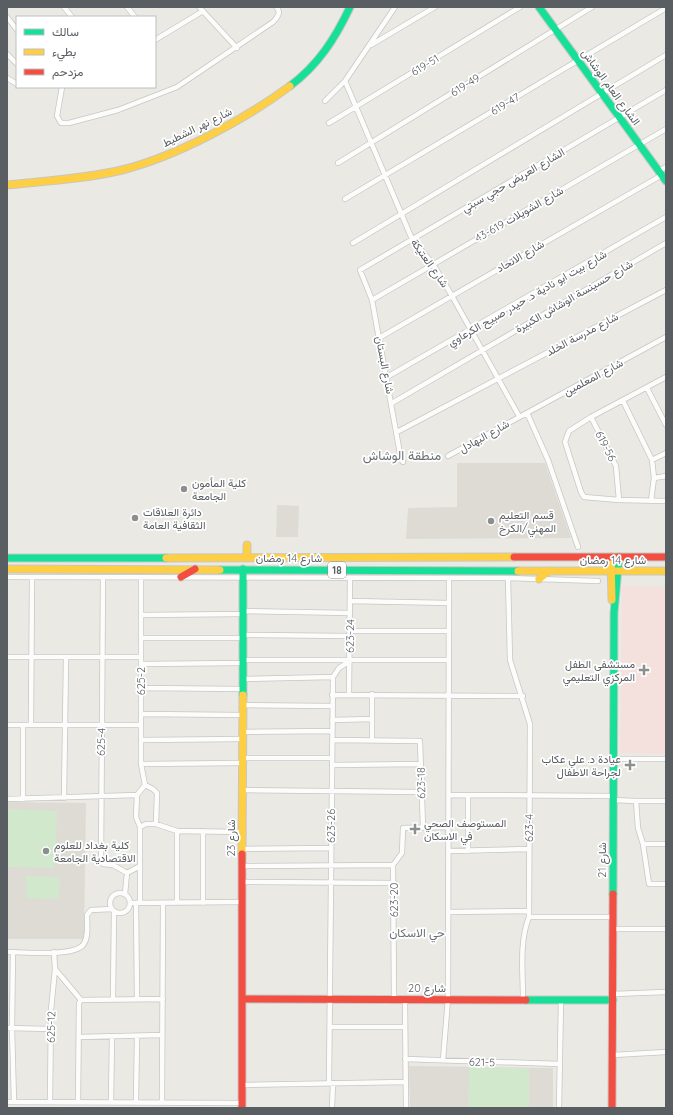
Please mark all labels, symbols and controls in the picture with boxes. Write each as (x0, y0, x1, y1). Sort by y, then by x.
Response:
legend (16, 16, 156, 88)
text: سالك (52, 24, 79, 39)
text: بطيء (52, 44, 76, 62)
street label: الشارع العام الوشاش (578, 46, 643, 129)
street label: 619-51 (408, 51, 442, 79)
text: مزدحم (52, 64, 83, 80)
street label: 619-49 (448, 71, 482, 99)
street label: 619-47 (488, 90, 522, 118)
street label: شارع نهر الشطيط (160, 104, 235, 151)
street label: الشارع العريض حجي سبتي (459, 145, 569, 218)
street label: شارع الشويلات 619-43 (472, 183, 566, 246)
street label: شارع العتيکة (407, 236, 452, 291)
street label: شارع الاتحاد (494, 237, 547, 276)
street label: شارع بيت ابو نادية د. حيدر صبيح الكرعاوي (445, 247, 611, 352)
street label: شارع حسينسة الوشاش الكبيرة (513, 256, 636, 336)
street label: شارع مدرسة الخلد (544, 309, 621, 360)
street label: شارع البستان (372, 335, 398, 396)
street label: شارع المعلمين (561, 355, 626, 399)
street label: شارع البهادل (456, 416, 512, 456)
street label: 619-56 (592, 428, 620, 464)
district label: منطقة الوشاش (363, 447, 441, 464)
place label: كلية المأمون الجامعة (192, 476, 246, 503)
marker: كلية المأمون الجامعة (179, 484, 189, 494)
place label: دائرة العلاقات الثقافية العامة (143, 505, 205, 532)
place label: قسم التعليم المهني/الكرخ (499, 508, 556, 538)
marker: دائرة العلاقات الثقافية العامة (130, 513, 140, 523)
marker: قسم التعليم المهني/الكرخ (486, 516, 496, 526)
street label: شارع 14 رمضان (256, 551, 323, 566)
street label: شارع 14 رمضان (580, 553, 647, 568)
road number: 18 (328, 562, 346, 578)
street label: 623-24 (343, 619, 357, 653)
place label: مستشفى الطفل المركزي التعليمي (563, 657, 635, 687)
marker: مستشفى الطفل المركزي التعليمي (638, 664, 650, 676)
street label: 625-2 (134, 667, 148, 695)
street label: 625-4 (94, 728, 108, 756)
place label: عيادة د. علي عكاب لجراحة الاطفال (542, 752, 621, 779)
marker: عيادة د. علي عكاب لجراحة الاطفال (624, 759, 636, 771)
street label: 623-18 (414, 767, 428, 799)
street label: 623-26 (324, 809, 338, 843)
street label: 623-4 (522, 814, 536, 842)
place label: المستوصف الصحي في الاسكان (424, 816, 506, 846)
street label: شارع 23 (224, 819, 239, 857)
marker: المستوصف الصحي في الاسكان (409, 823, 421, 835)
place label: كلية بغداد للعلوم الاقتصادية الجامعة (54, 838, 135, 865)
street label: شارع 21 (595, 842, 610, 878)
marker: كلية بغداد للعلوم الاقتصادية الجامعة (41, 846, 51, 856)
street label: 623-20 (387, 883, 401, 917)
district label: حي الاسكان (389, 925, 445, 943)
street label: شارع 20 (408, 981, 446, 996)
street label: 625-12 (44, 1011, 58, 1043)
street label: 621-5 (469, 1055, 495, 1069)

